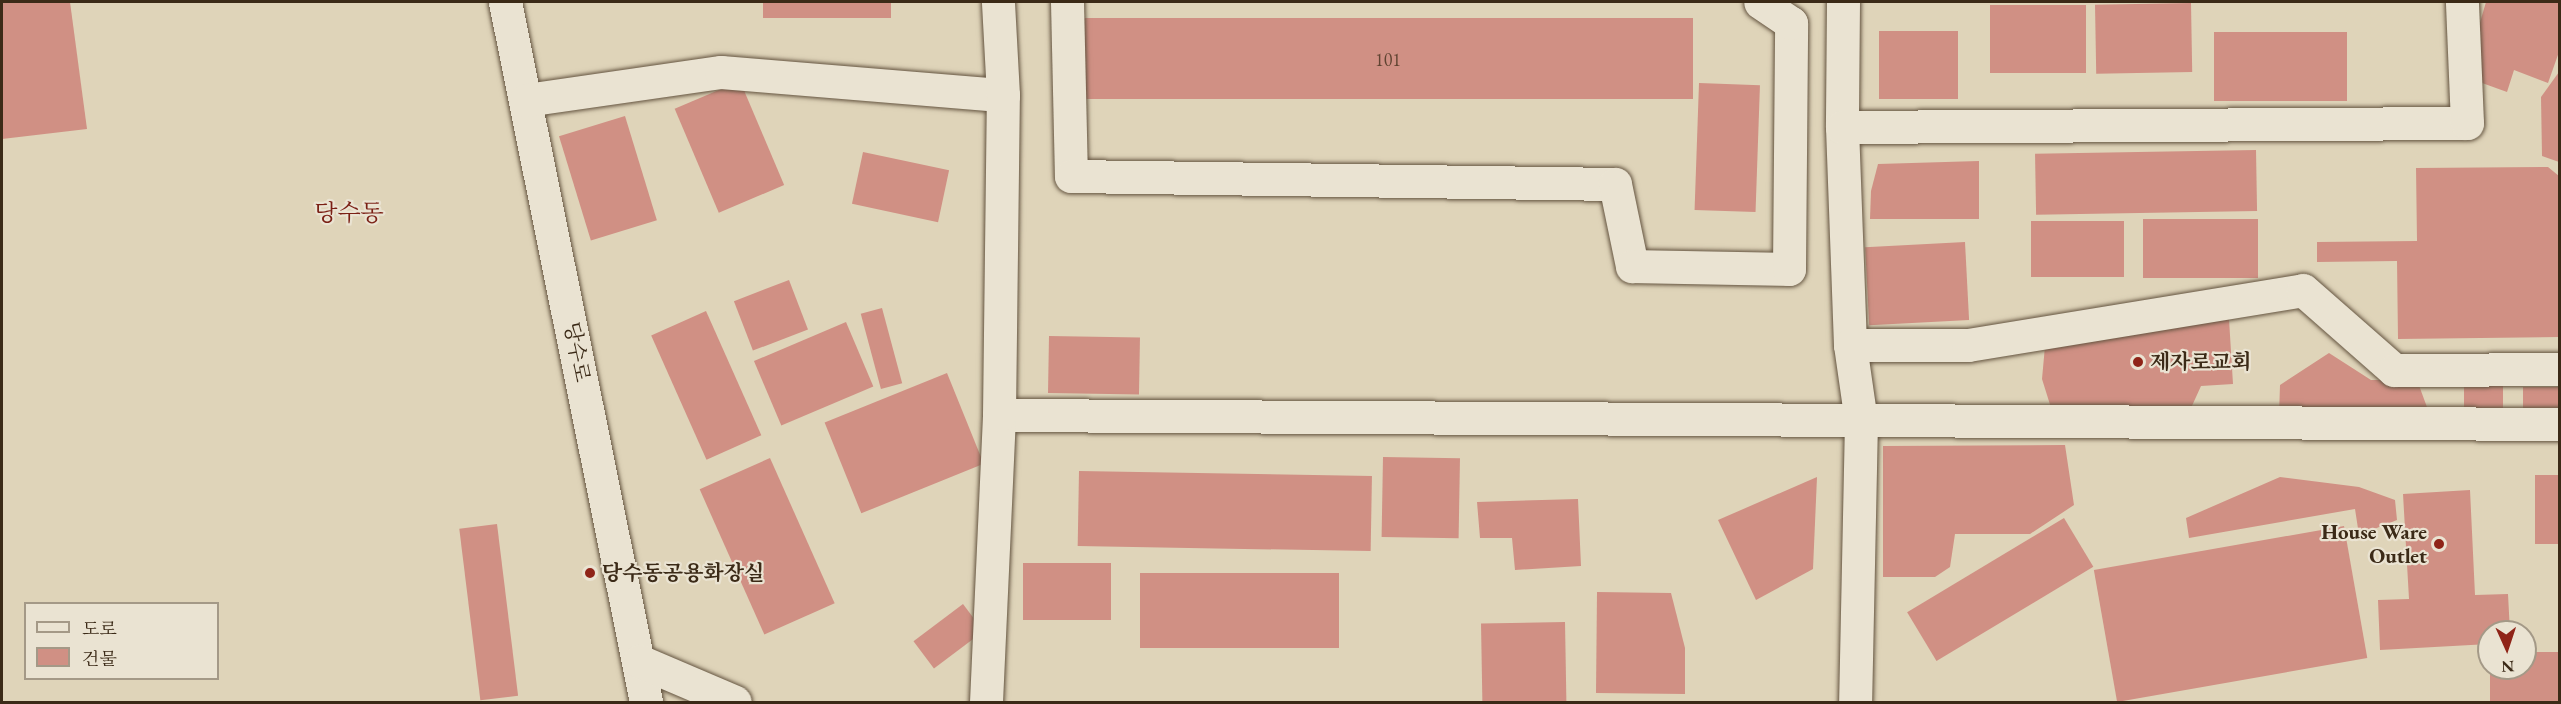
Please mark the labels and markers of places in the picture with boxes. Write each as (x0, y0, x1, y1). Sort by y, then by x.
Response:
place label: 제자로교회 (2150, 349, 2251, 375)
marker: 제자로교회 (2131, 355, 2145, 369)
place label: House Ware Outlet (2321, 519, 2427, 569)
marker: House Ware Outlet (2432, 537, 2446, 551)
place label: 당수동공용화장실 (602, 560, 764, 586)
marker: 당수동공용화장실 (583, 566, 597, 580)

